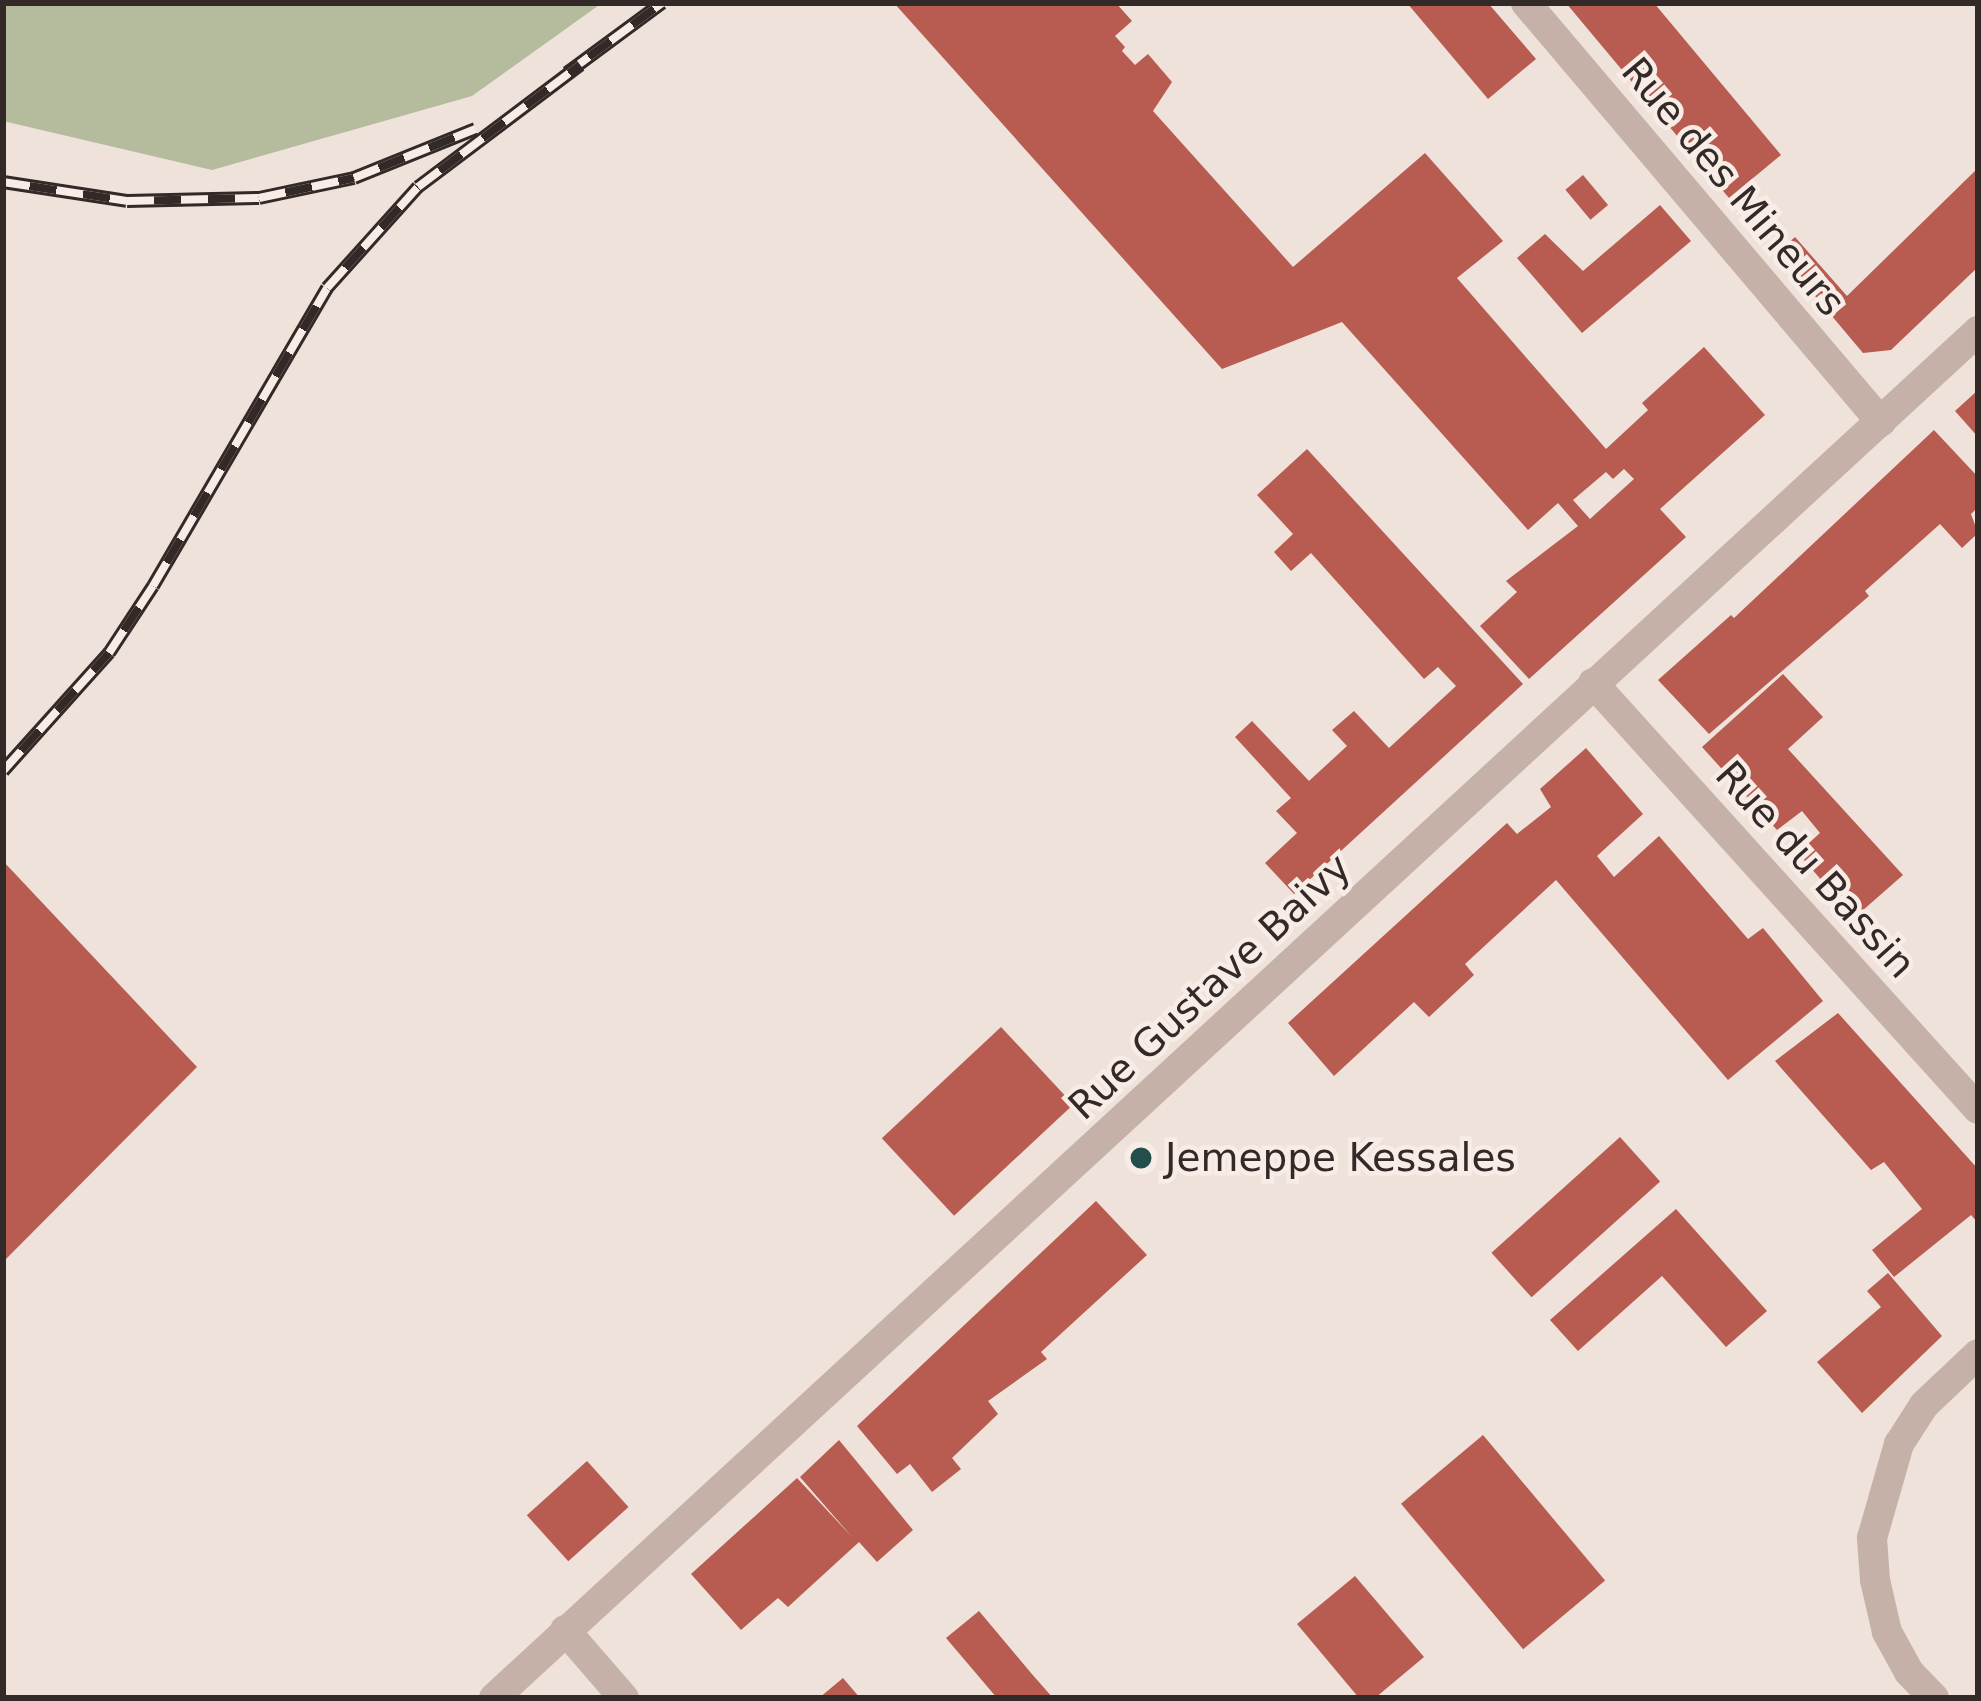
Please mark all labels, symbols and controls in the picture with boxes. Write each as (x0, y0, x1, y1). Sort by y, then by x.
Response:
street label: Rue des Mineurs (1612, 49, 1854, 325)
street label: Rue du Bassin (1706, 752, 1924, 988)
street label: Rue Gustave Baivy (1059, 844, 1361, 1130)
place label: Jemeppe Kessales (1165, 1135, 1516, 1181)
marker: Jemeppe Kessales (1128, 1145, 1154, 1171)

